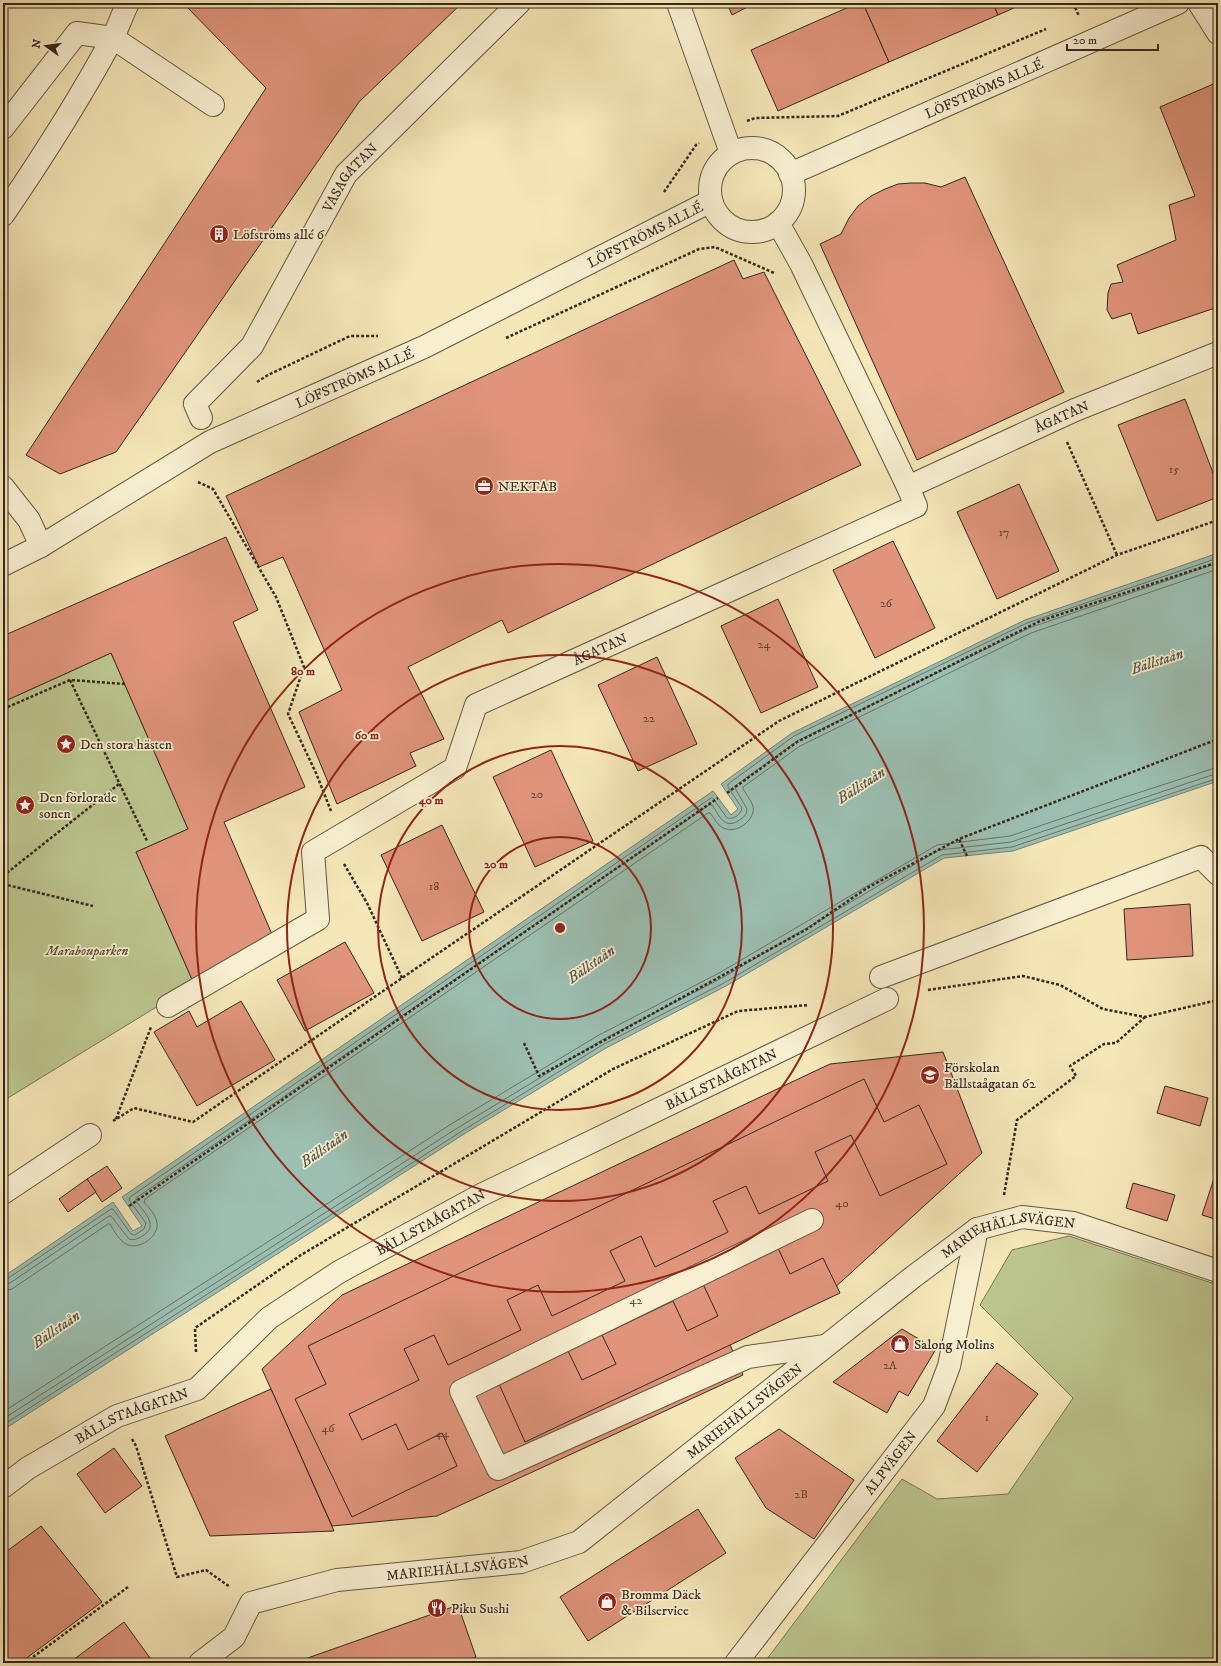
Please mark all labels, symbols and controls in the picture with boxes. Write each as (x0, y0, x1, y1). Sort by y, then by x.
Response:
north arrow (26, 26, 66, 66)
scale bar (1067, 26, 1158, 52)
text: 20 m (1073, 33, 1097, 48)
text: N (29, 38, 45, 50)
street label: LÖFSTRÖMS ALLÉ (922, 55, 1046, 123)
street label: VASAGATAN (318, 139, 382, 216)
street label: LÖFSTRÖMS ALLÉ (584, 198, 706, 272)
building icon: Löfströms allé 6 (208, 223, 230, 245)
place label: Löfströms allé 6 (233, 226, 325, 244)
street label: LÖFSTRÖMS ALLÉ (293, 345, 417, 413)
street label: ÅGATAN (1032, 397, 1092, 437)
house number: 15 (1169, 462, 1179, 477)
office icon: NEKTAB (473, 475, 495, 497)
place label: NEKTAB (498, 478, 557, 496)
house number: 17 (999, 525, 1009, 540)
house number: 26 (880, 596, 893, 611)
street label: ÅGATAN (570, 630, 631, 670)
house number: 24 (758, 637, 771, 652)
water label: Bällstaån (1128, 644, 1186, 679)
text: 80 m (291, 664, 315, 679)
house number: 22 (643, 711, 655, 726)
text: 60 m (355, 728, 379, 743)
place icon: Den stora hästen (55, 733, 77, 755)
place label: Den stora hästen (80, 736, 173, 754)
water label: Bällstaån (833, 763, 889, 809)
house number: 20 (531, 787, 543, 802)
place label: Den förlorade sonen (39, 789, 117, 823)
text: 40 m (418, 793, 443, 808)
place icon: Den förlorade sonen (14, 794, 36, 816)
text: 20 m (484, 857, 508, 872)
house number: 18 (429, 879, 439, 894)
centre of rings (553, 921, 567, 935)
water label: Bällstaån (563, 941, 619, 988)
park label: Marabouparken (45, 942, 128, 960)
street label: BÄLLSTAÅGATAN (663, 1045, 781, 1115)
place label: Förskolan Bällstaågatan 62 (944, 1059, 1036, 1093)
school or university icon: Förskolan Bällstaågatan 62 (919, 1064, 941, 1086)
water label: Bällstaån (296, 1125, 352, 1172)
street label: BÄLLSTAÅGATAN (373, 1186, 490, 1260)
house number: 40 (835, 1196, 849, 1211)
street label: MARIEHÄLLSVÄGEN (938, 1209, 1077, 1263)
house number: 42 (630, 1293, 643, 1308)
water label: Bällstaån (28, 1306, 84, 1353)
shop icon: Salong Molins (889, 1333, 911, 1355)
place label: Salong Molins (914, 1336, 995, 1354)
house number: 2A (883, 1358, 897, 1373)
street label: MARIEHÄLLSVÄGEN (683, 1360, 807, 1463)
street label: BÄLLSTAÅGATAN (72, 1384, 191, 1449)
house number: 1 (985, 1410, 989, 1425)
house number: 46 (321, 1421, 335, 1436)
house number: 44 (435, 1426, 450, 1441)
street label: ALPVÄGEN (861, 1427, 922, 1499)
house number: 2B (794, 1487, 808, 1502)
street label: MARIEHÄLLSVÄGEN (386, 1552, 532, 1585)
place label: Bromma Däck & Bilservice (621, 1586, 701, 1620)
shop icon: Bromma Däck & Bilservice (596, 1591, 618, 1613)
restaurant icon: Piku Sushi (426, 1597, 448, 1619)
place label: Piku Sushi (451, 1600, 509, 1618)

